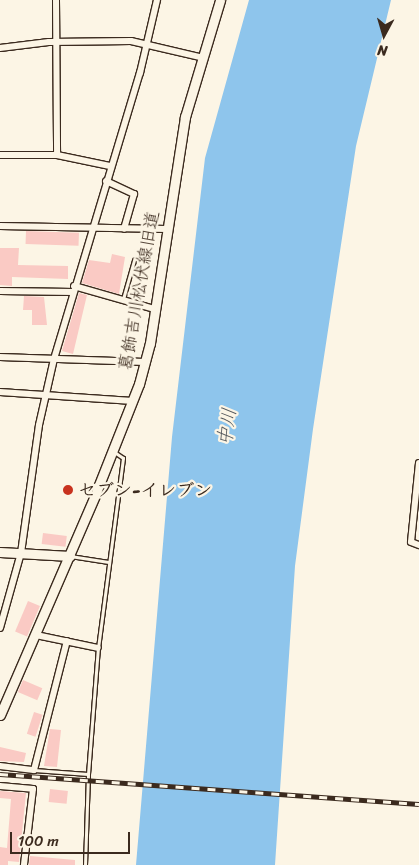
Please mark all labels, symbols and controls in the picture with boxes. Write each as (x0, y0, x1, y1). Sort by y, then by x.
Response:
north arrow (359, 10, 409, 60)
text: N (376, 37, 389, 63)
street label: 葛飾吉川松伏線旧道 (114, 209, 164, 373)
water label: 中川 (213, 407, 241, 447)
place label: セブン-イレブン (78, 479, 212, 501)
marker: セブン-イレブン (62, 484, 74, 496)
scale bar (12, 822, 132, 854)
text: 100 m (18, 828, 59, 854)

